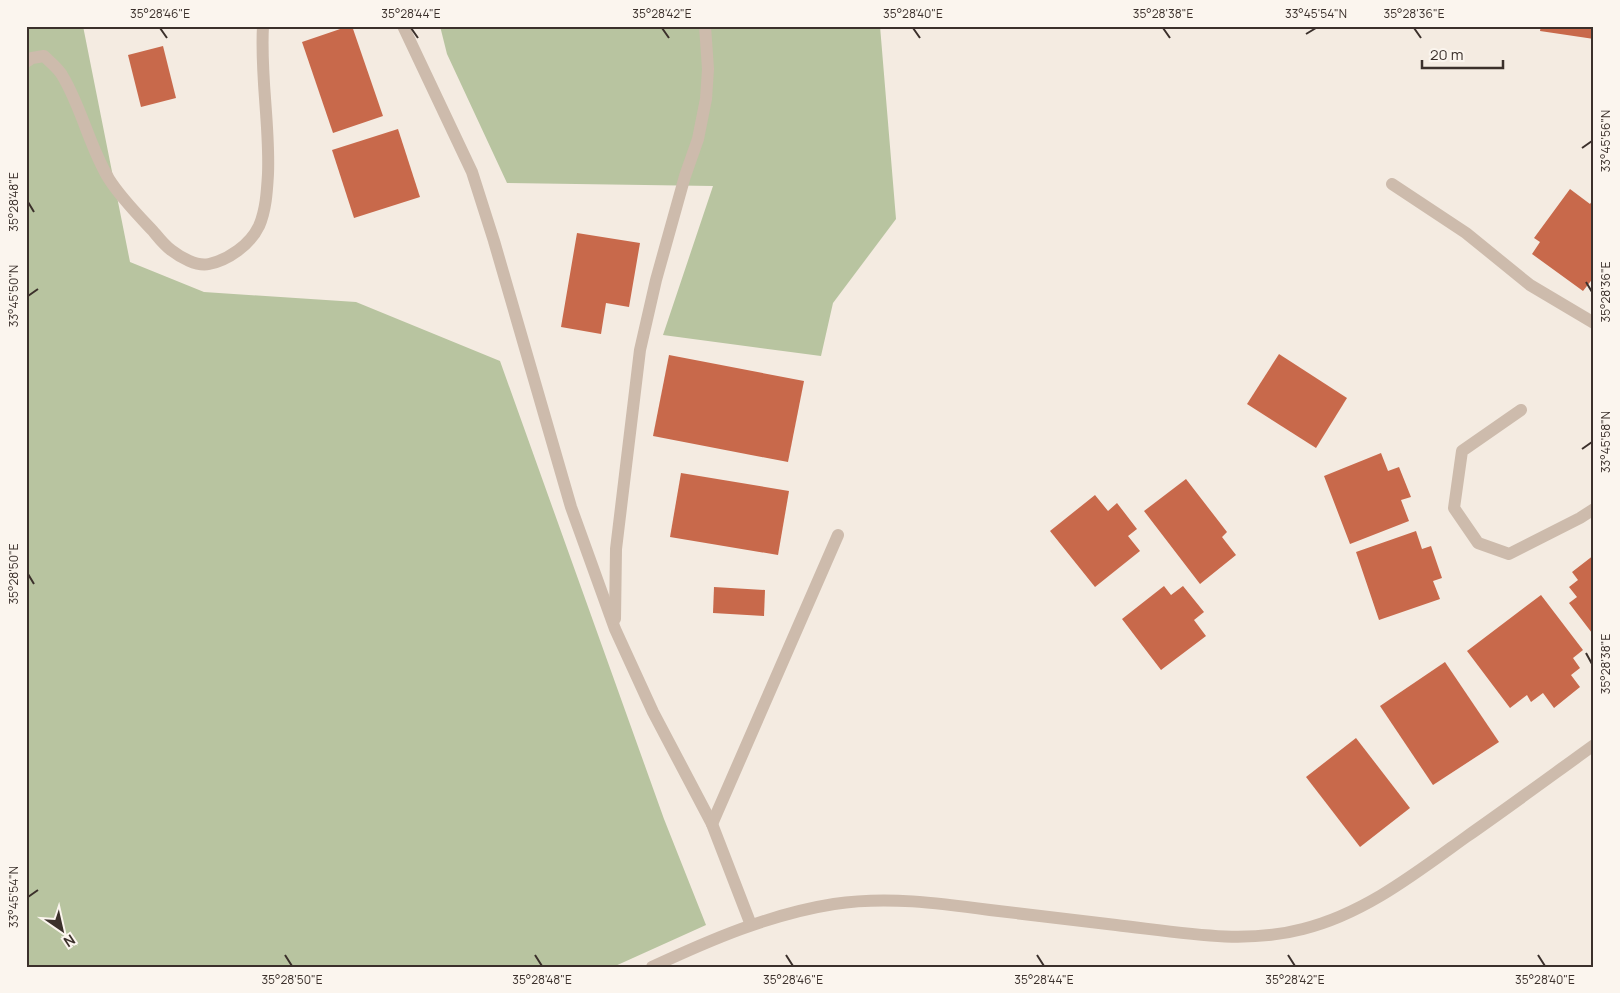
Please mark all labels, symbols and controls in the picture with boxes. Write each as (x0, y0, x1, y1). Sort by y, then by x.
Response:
text: 35°28'46"E (130, 5, 190, 22)
text: 35°28'44"E (381, 5, 441, 22)
text: 35°28'42"E (632, 5, 692, 22)
text: 35°28'40"E (883, 5, 943, 22)
text: 35°28'38"E (1133, 5, 1193, 22)
text: 33°45'54"N (1285, 5, 1347, 22)
text: 35°28'36"E (1384, 5, 1445, 22)
scale bar (1422, 38, 1504, 70)
text: 20 m (1430, 44, 1463, 65)
text: 33°45'56"N (1597, 110, 1614, 172)
text: 35°28'48"E (5, 172, 22, 232)
text: 35°28'36"E (1597, 261, 1614, 322)
text: 33°45'50"N (5, 265, 22, 327)
text: 33°45'58"N (1597, 411, 1614, 473)
text: 35°28'50"E (5, 543, 22, 605)
text: 35°28'38"E (1597, 634, 1614, 694)
text: 33°45'54"N (5, 866, 22, 928)
north arrow (38, 906, 88, 956)
text: N (60, 931, 79, 952)
text: 35°28'50"E (261, 971, 323, 988)
text: 35°28'48"E (512, 971, 572, 988)
text: 35°28'46"E (763, 971, 823, 988)
text: 35°28'44"E (1014, 971, 1074, 988)
text: 35°28'42"E (1265, 971, 1325, 988)
text: 35°28'40"E (1515, 971, 1575, 988)

